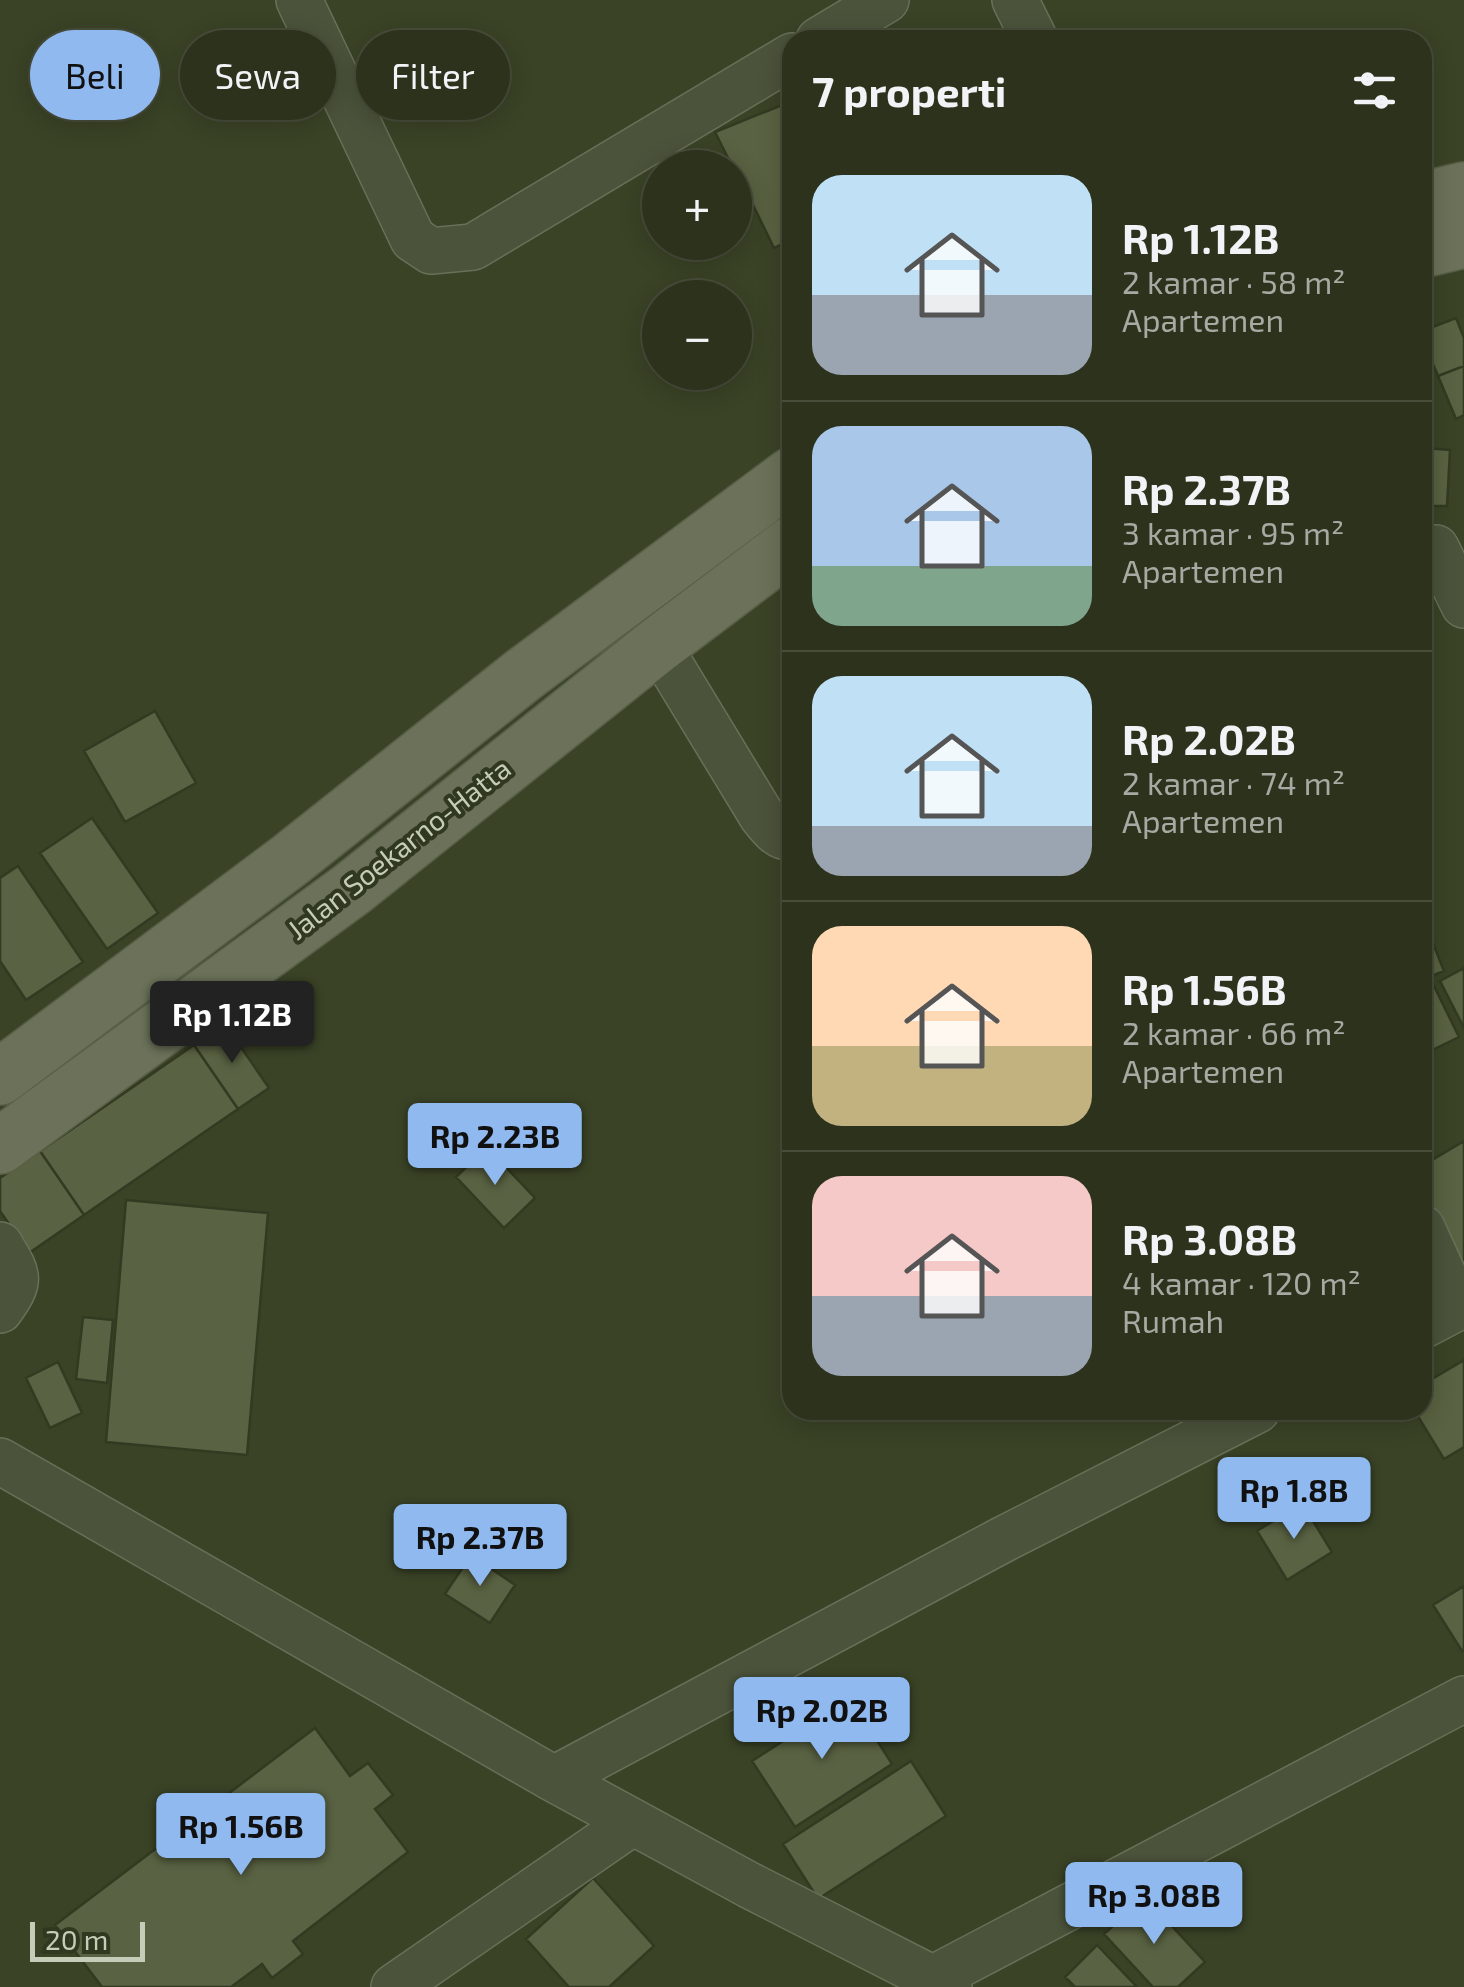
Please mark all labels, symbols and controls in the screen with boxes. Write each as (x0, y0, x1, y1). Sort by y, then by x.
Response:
chip: Beli (30, 30, 160, 120)
chip: Sewa (180, 30, 336, 120)
chip: Filter (356, 30, 510, 120)
icon: filters (1347, 63, 1402, 118)
text: 7 properti (812, 65, 1006, 115)
map controls (642, 150, 752, 390)
button: + (642, 150, 752, 260)
text: Rp 1.12B (1122, 212, 1279, 262)
icon: home (892, 215, 1012, 335)
text: 2 kamar · 58 m² (1122, 262, 1346, 300)
button: − (642, 280, 752, 390)
text: Apartemen (1122, 300, 1284, 338)
text: Rp 2.37B (1122, 463, 1291, 513)
icon: home (892, 466, 1012, 586)
text: 3 kamar · 95 m² (1122, 513, 1344, 551)
text: Apartemen (1122, 551, 1284, 589)
text: Rp 2.02B (1122, 713, 1296, 763)
icon: home (892, 716, 1012, 836)
street label: Jalan Soekarno-Hatta (280, 750, 517, 946)
text: 2 kamar · 74 m² (1122, 763, 1345, 801)
text: Apartemen (1122, 801, 1284, 839)
text: Rp 1.56B (1122, 963, 1287, 1013)
icon: home (892, 966, 1012, 1086)
pin: Rp 1.12B (129, 981, 335, 1066)
text: Rp 1.12B (172, 994, 292, 1032)
text: 2 kamar · 66 m² (1122, 1013, 1346, 1051)
text: Apartemen (1122, 1051, 1284, 1089)
pin: Rp 2.23B (392, 1103, 598, 1188)
text: Rp 2.23B (430, 1116, 560, 1154)
text: Rp 3.08B (1122, 1213, 1297, 1263)
icon: home (892, 1216, 1012, 1336)
text: 4 kamar · 120 m² (1122, 1263, 1361, 1301)
text: Rumah (1122, 1301, 1224, 1339)
pin: Rp 1.8B (1202, 1457, 1386, 1542)
text: Rp 1.8B (1240, 1470, 1348, 1508)
pin: Rp 2.37B (377, 1504, 583, 1589)
text: Rp 2.37B (416, 1517, 544, 1555)
pin: Rp 2.02B (719, 1677, 925, 1762)
text: Rp 2.02B (756, 1690, 888, 1728)
pin: Rp 1.56B (138, 1793, 344, 1878)
text: Rp 1.56B (178, 1806, 304, 1844)
pin: Rp 3.08B (1051, 1862, 1257, 1947)
text: Rp 3.08B (1087, 1875, 1221, 1913)
scale bar (30, 1917, 145, 1962)
text: 20 m (45, 1922, 108, 1956)

